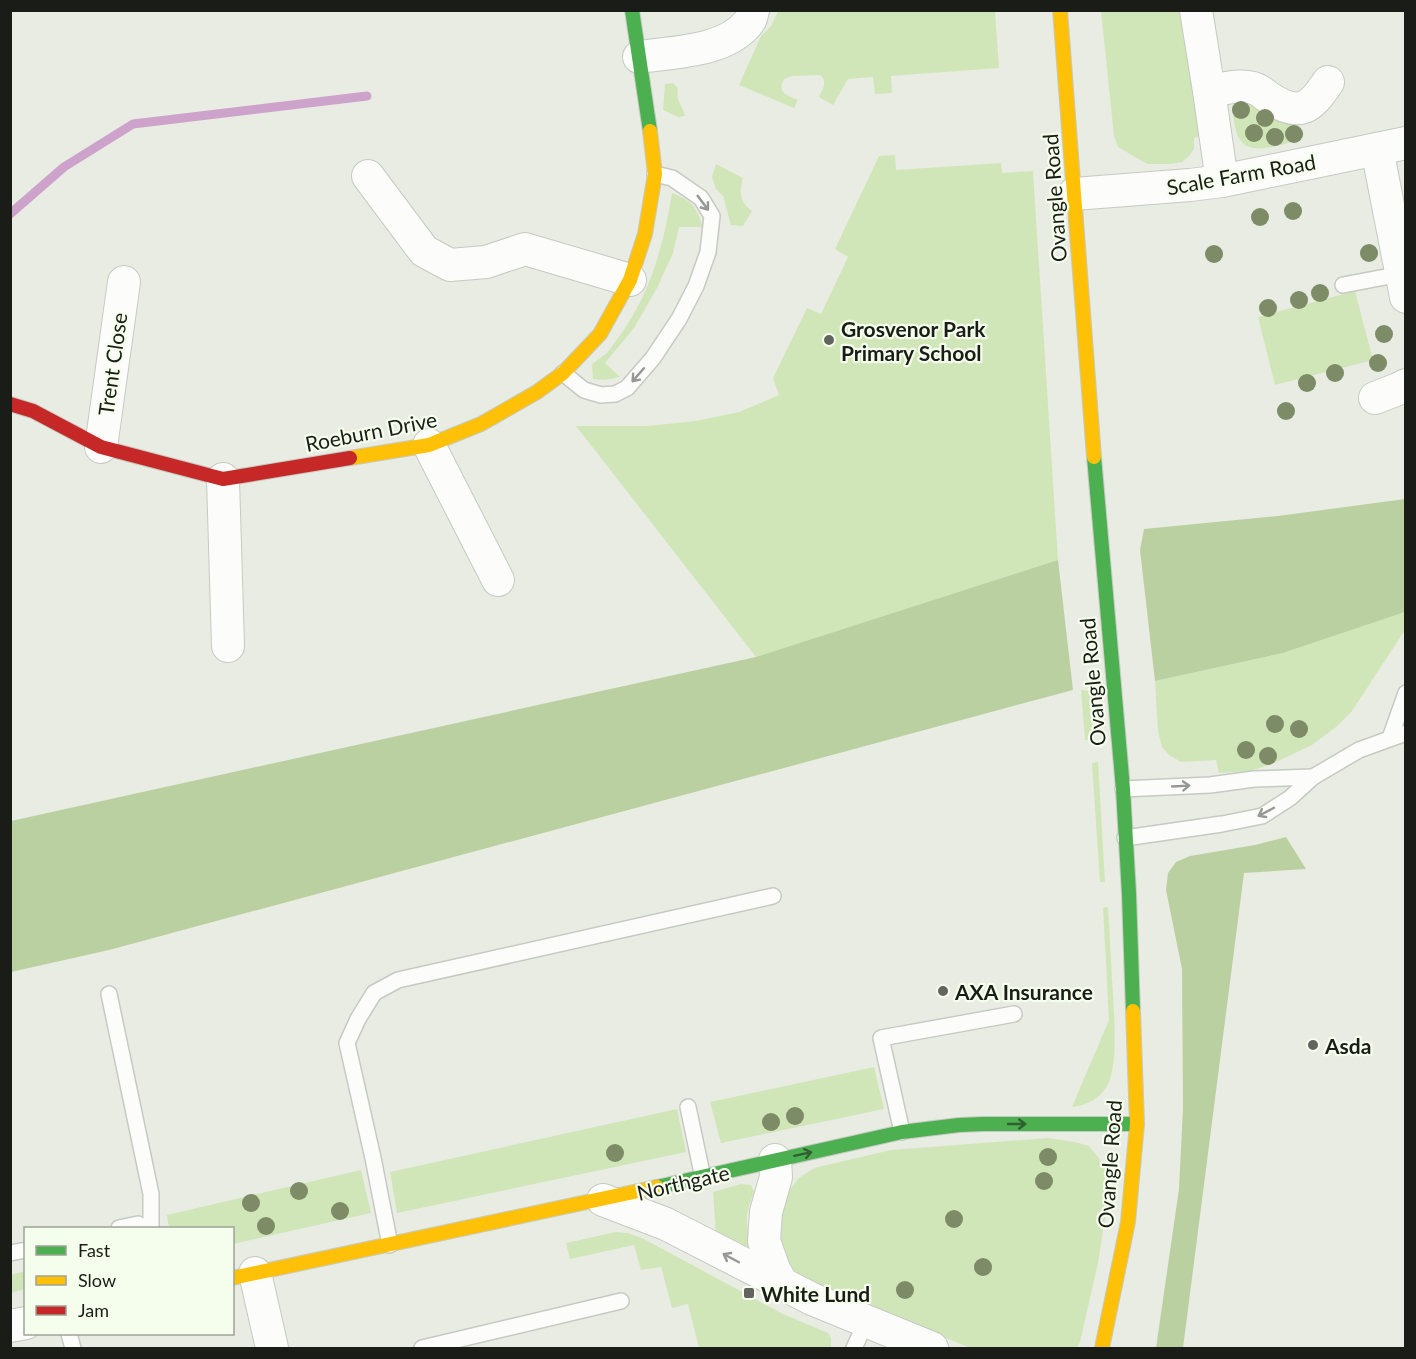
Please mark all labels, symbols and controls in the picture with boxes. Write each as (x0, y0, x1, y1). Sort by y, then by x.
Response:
street label: Ovangle Road (1037, 133, 1071, 263)
street label: Scale Farm Road (1165, 149, 1317, 199)
one-way arrow (696, 195, 709, 211)
street label: Trent Close (92, 311, 132, 417)
place label: Grosvenor Park Primary School (841, 316, 986, 365)
marker: Grosvenor Park Primary School (822, 333, 836, 347)
one-way arrow (632, 367, 645, 383)
street label: Roeburn Drive (303, 406, 439, 456)
street label: Ovangle Road (1074, 617, 1110, 747)
one-way arrow (1170, 781, 1190, 792)
one-way arrow (1258, 807, 1276, 818)
place label: AXA Insurance (954, 979, 1093, 1004)
marker: AXA Insurance (936, 984, 950, 998)
place label: Asda (1324, 1033, 1371, 1058)
marker: Asda (1306, 1038, 1320, 1052)
street label: Ovangle Road (1092, 1099, 1126, 1229)
one-way arrow (1007, 1118, 1027, 1130)
one-way arrow (794, 1147, 813, 1159)
street label: Northgate (634, 1159, 732, 1205)
legend (24, 1227, 234, 1335)
text: Fast (78, 1239, 111, 1261)
one-way arrow (722, 1252, 740, 1263)
text: Slow (78, 1269, 116, 1291)
place label: White Lund (761, 1281, 870, 1306)
marker: White Lund (742, 1286, 756, 1300)
text: Jam (78, 1299, 109, 1321)

